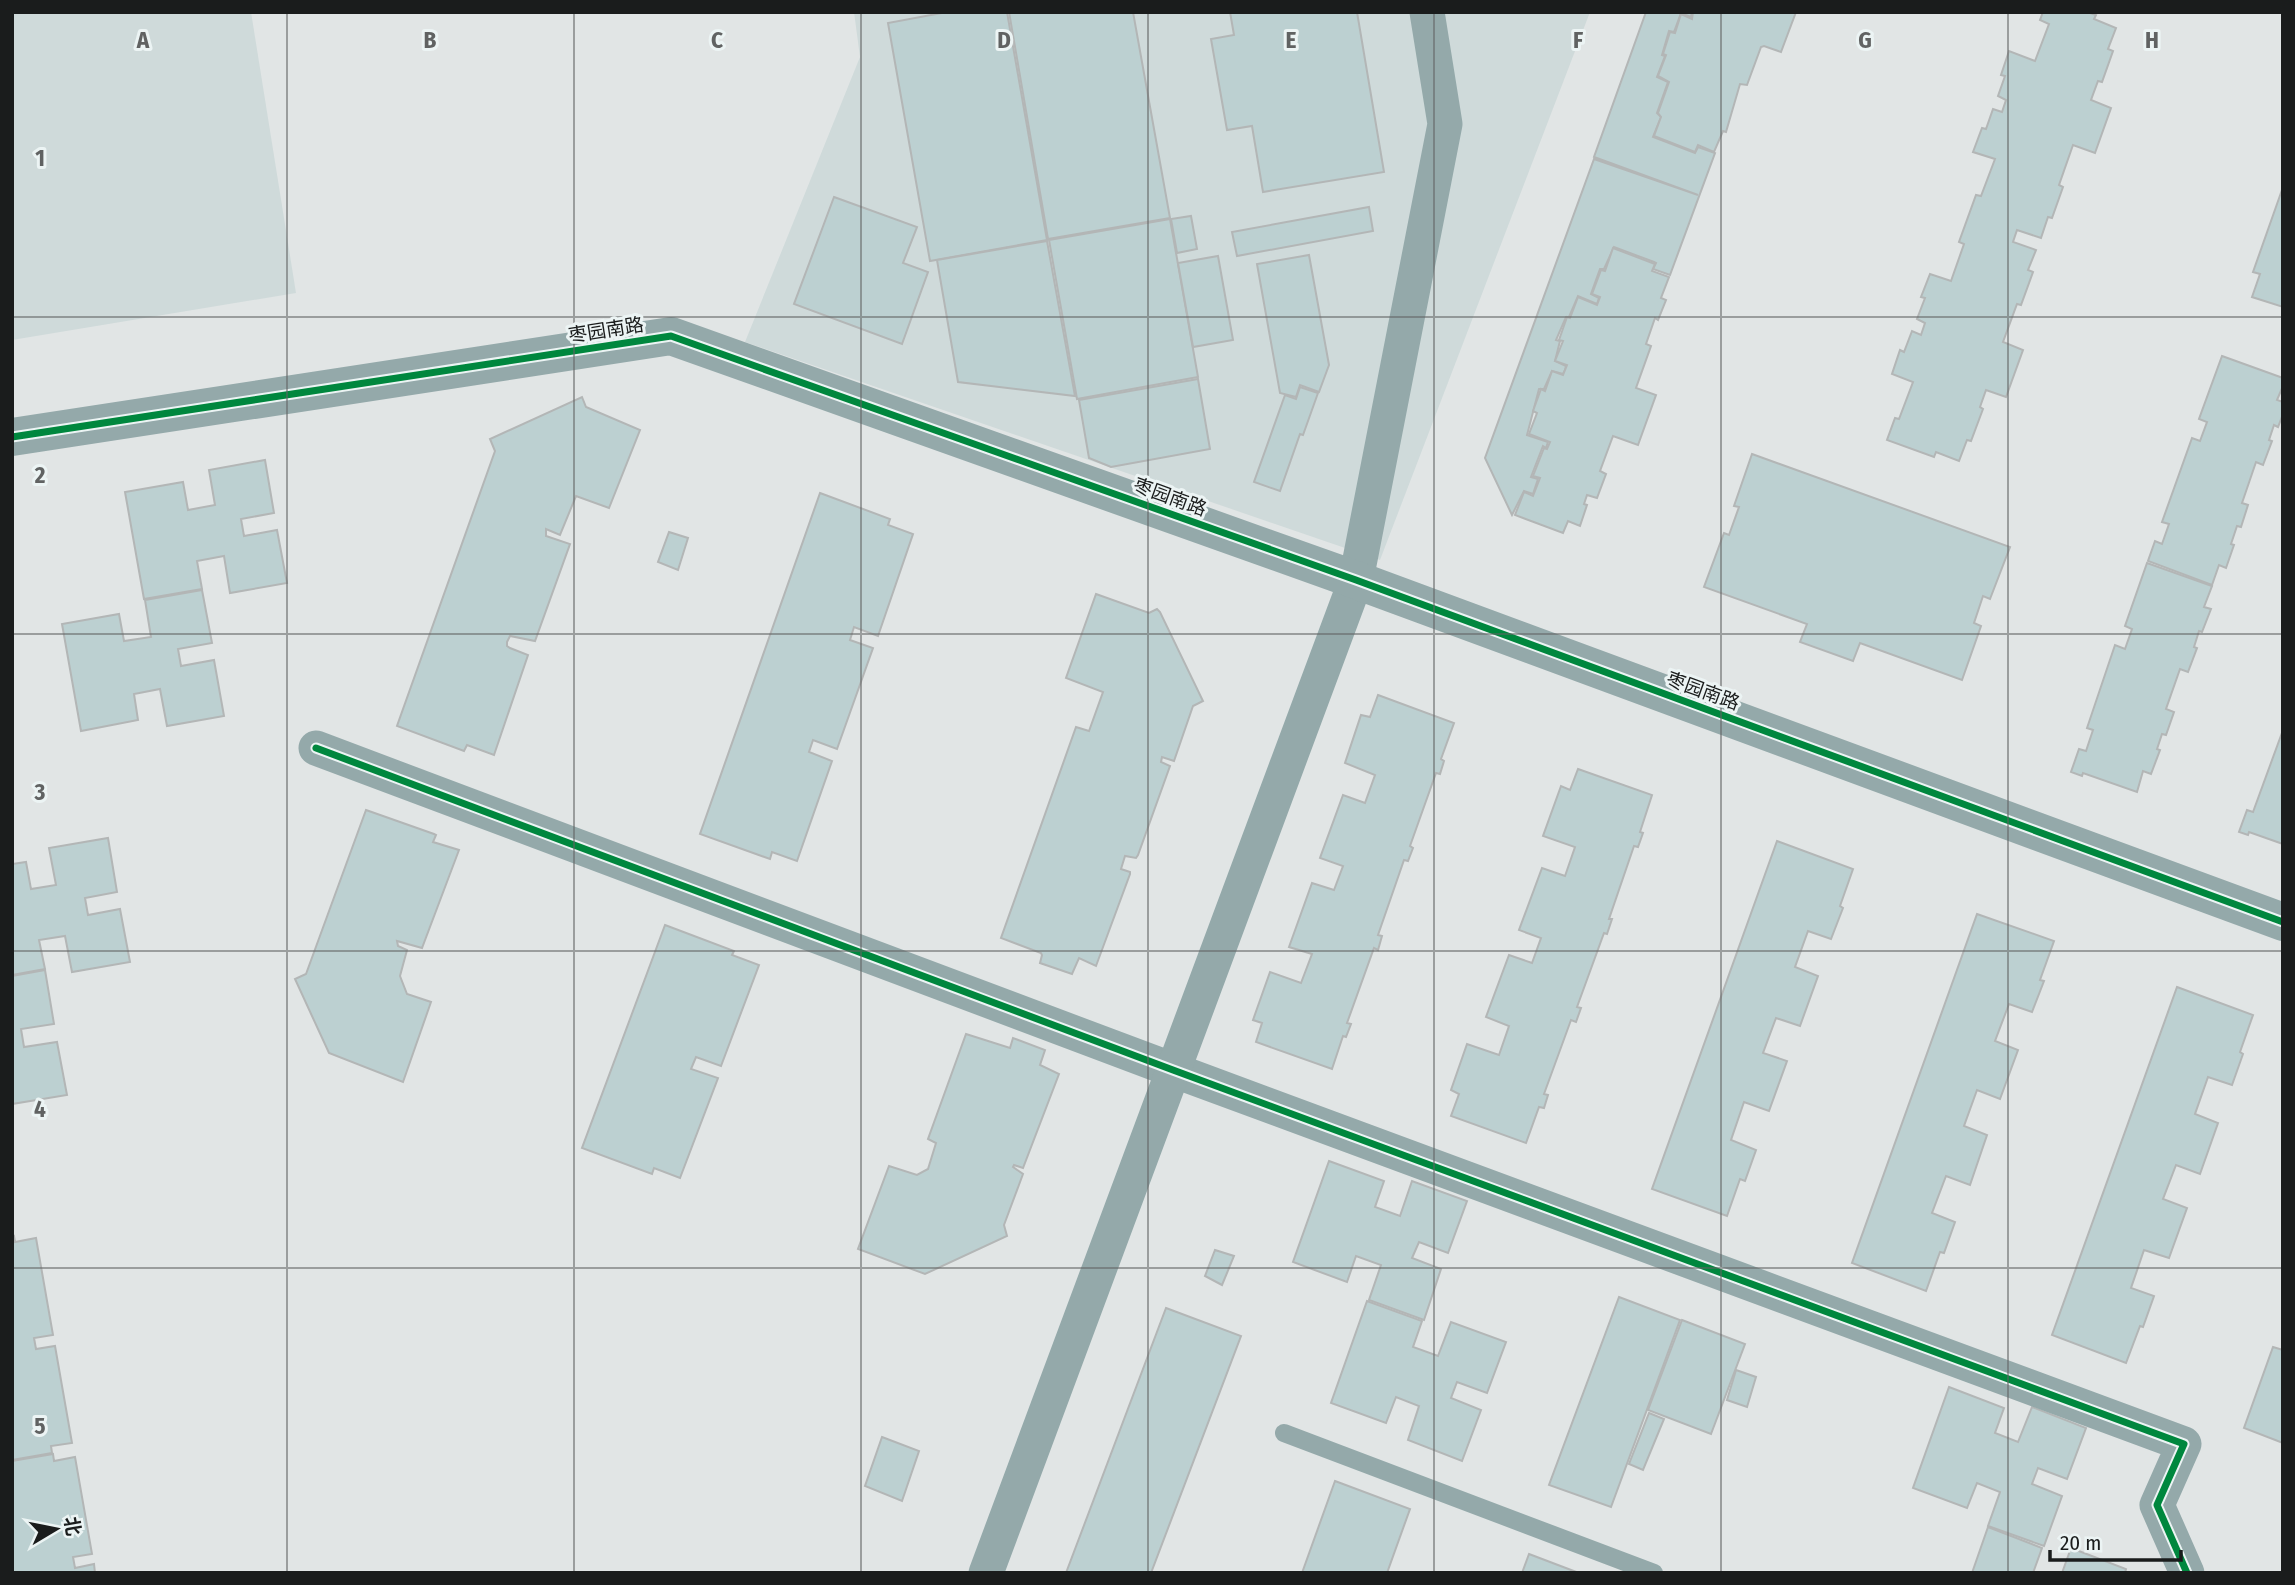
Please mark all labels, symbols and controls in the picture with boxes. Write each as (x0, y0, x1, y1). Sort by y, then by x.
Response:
text: A (136, 26, 150, 54)
text: B (424, 26, 437, 54)
text: C (711, 26, 723, 54)
text: D (997, 26, 1011, 54)
text: E (1286, 26, 1297, 54)
text: F (1573, 26, 1583, 54)
text: G (1858, 26, 1872, 54)
text: H (2145, 26, 2159, 54)
text: 1 (35, 144, 45, 172)
street label: 枣园南路 (567, 313, 645, 347)
text: 2 (34, 461, 46, 489)
street label: 枣园南路 (1130, 473, 1210, 521)
street label: 枣园南路 (1663, 667, 1743, 715)
text: 3 (34, 778, 46, 806)
text: 4 (34, 1095, 46, 1123)
text: 5 (34, 1412, 46, 1440)
north arrow (21, 1494, 91, 1564)
text: 北 (59, 1515, 85, 1537)
scale bar (2050, 1518, 2181, 1562)
text: 20 m (2060, 1530, 2101, 1556)

